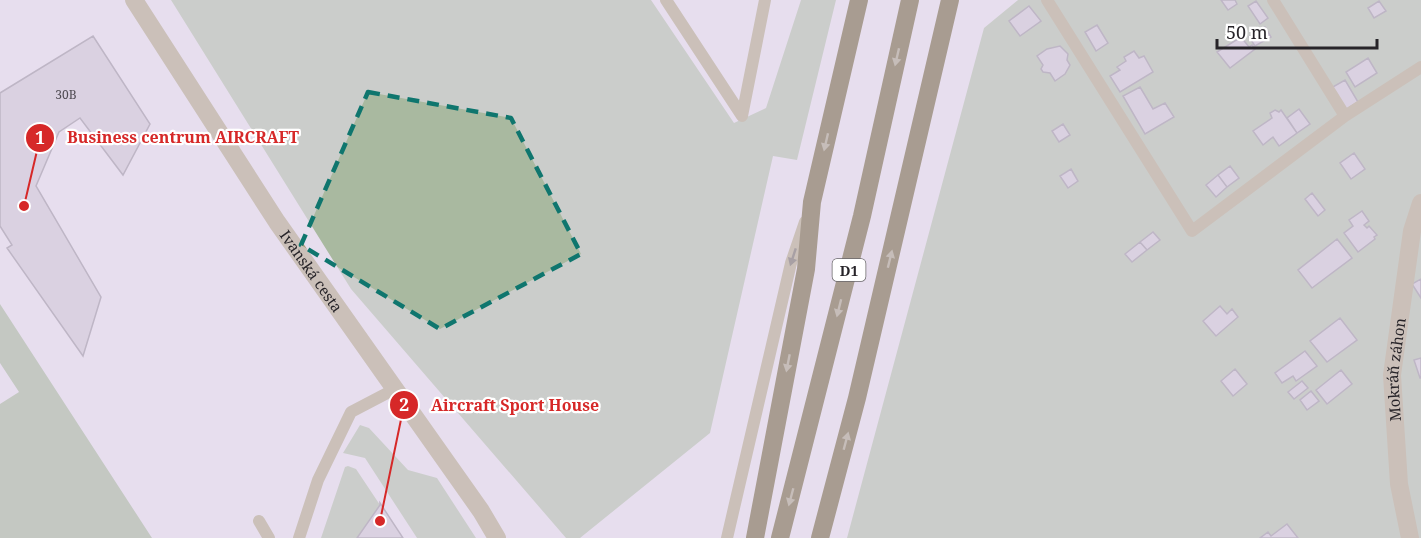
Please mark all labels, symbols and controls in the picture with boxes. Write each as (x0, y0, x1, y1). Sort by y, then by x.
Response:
scale bar (1217, 12, 1378, 50)
text: 50 m (1226, 20, 1268, 44)
one-way arrow (892, 48, 902, 66)
house number: 30B (55, 86, 77, 103)
callout: Business centrum AIRCRAFT (25, 121, 311, 155)
text: 1 (35, 125, 45, 149)
text: Business centrum AIRCRAFT (67, 126, 300, 148)
one-way arrow (820, 133, 830, 152)
street label: Ivanská cesta (276, 226, 347, 316)
one-way arrow (788, 248, 797, 266)
one-way arrow (886, 250, 896, 269)
road number: D1 (832, 259, 866, 281)
one-way arrow (834, 299, 844, 318)
street label: Mokráň záhon (1382, 316, 1410, 422)
one-way arrow (783, 354, 792, 373)
callout: Aircraft Sport House (389, 388, 611, 422)
text: 2 (399, 392, 409, 416)
text: Aircraft Sport House (431, 394, 599, 416)
one-way arrow (841, 432, 851, 450)
one-way arrow (785, 488, 795, 506)

